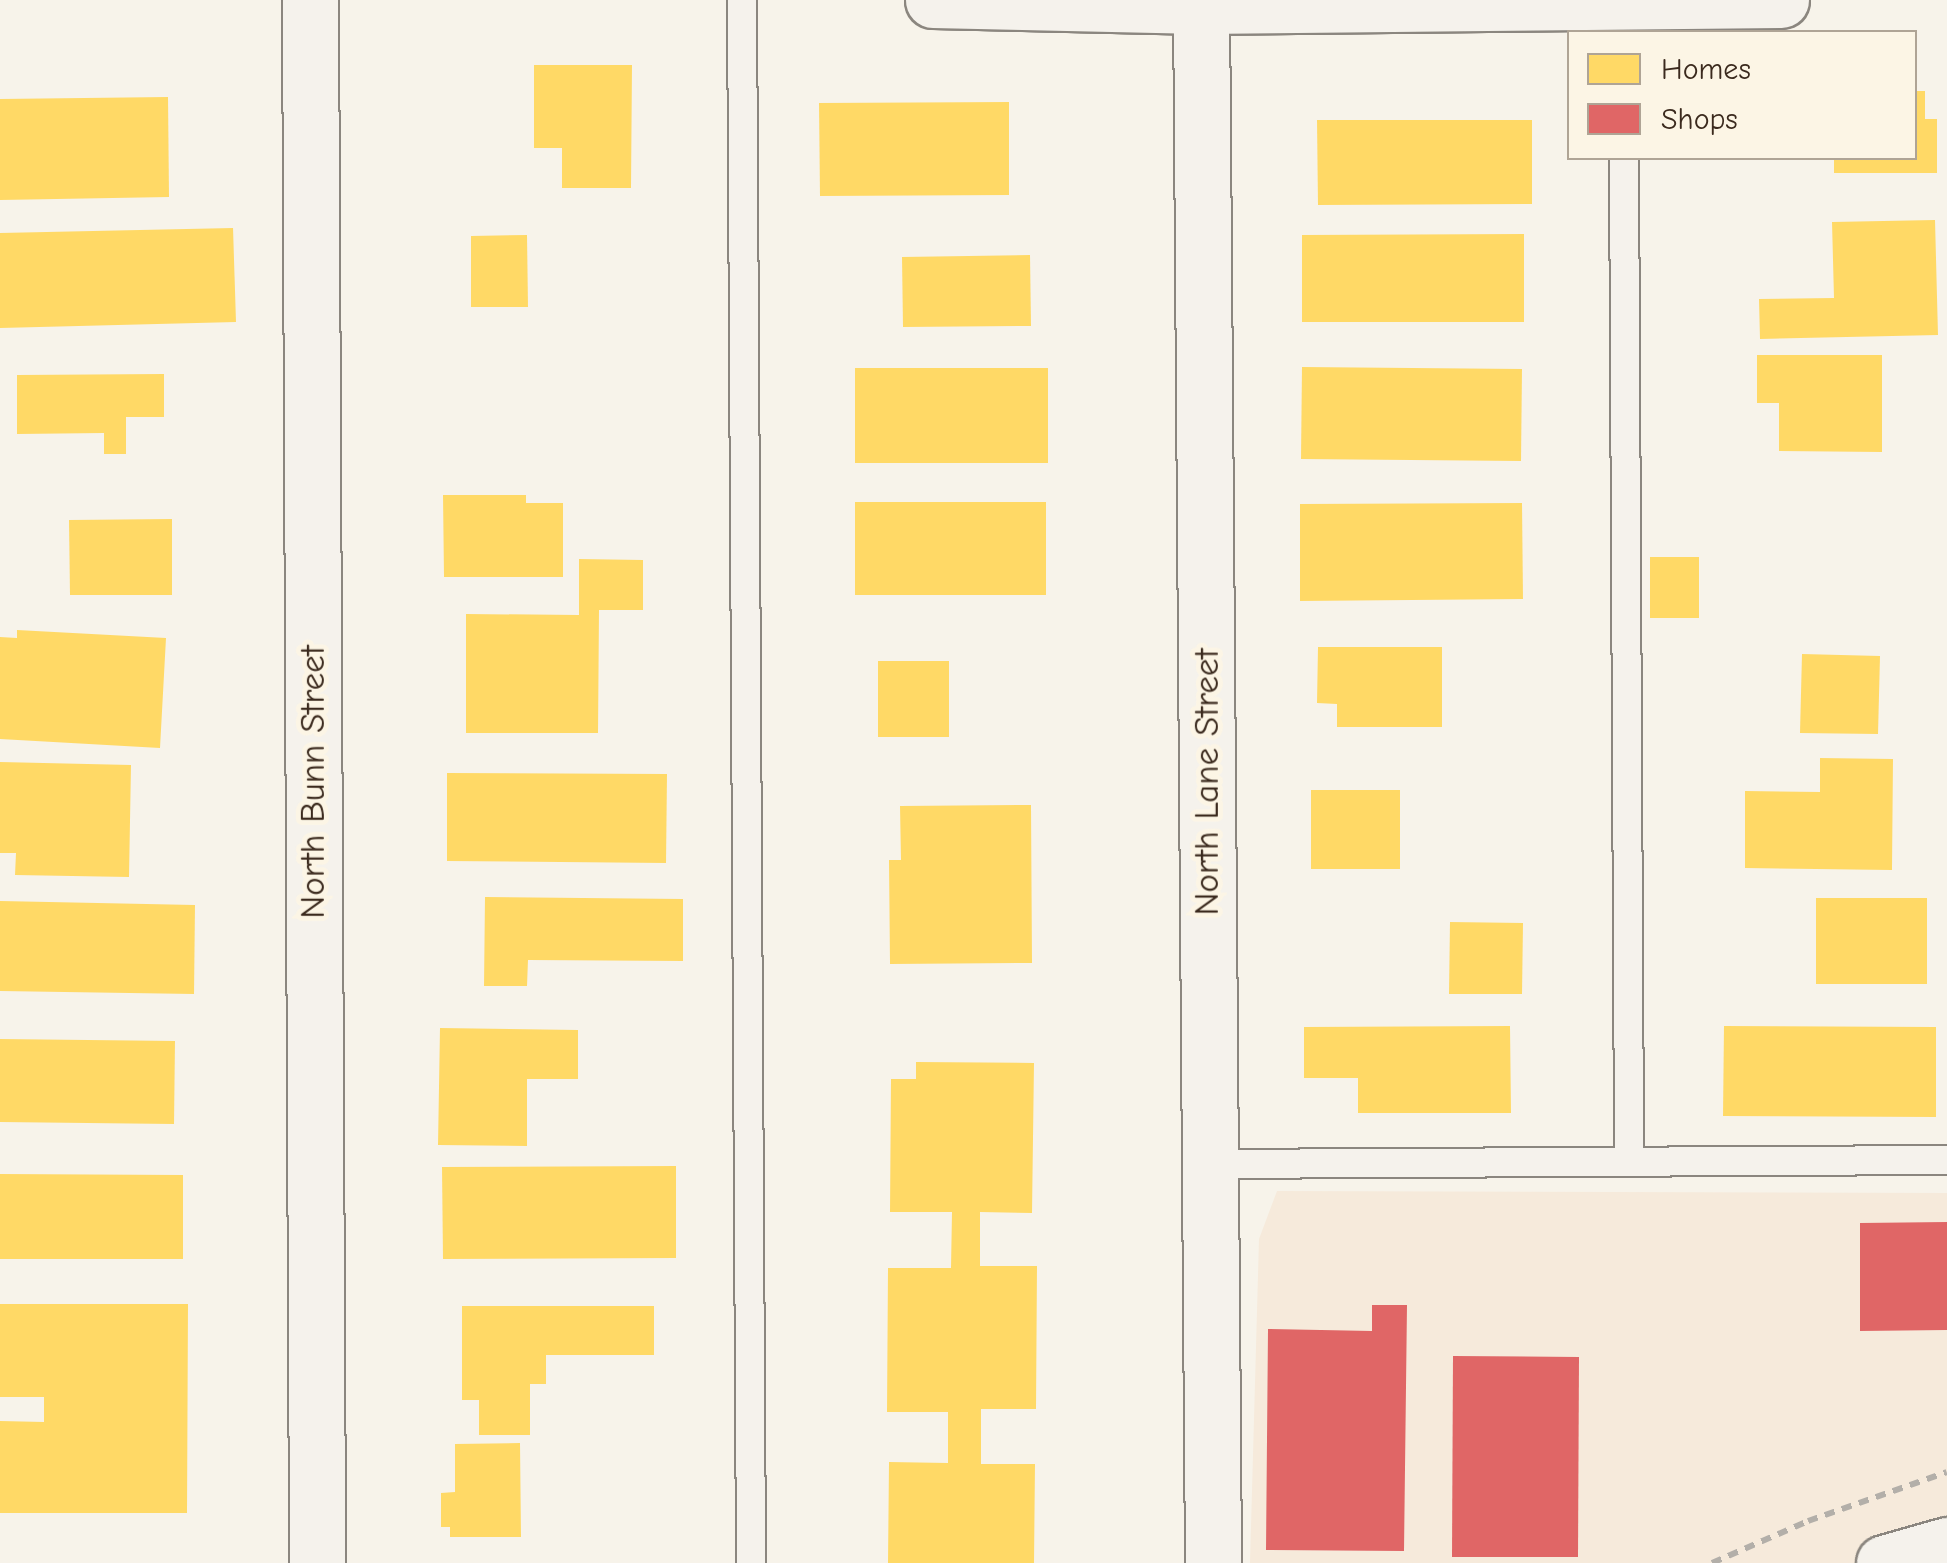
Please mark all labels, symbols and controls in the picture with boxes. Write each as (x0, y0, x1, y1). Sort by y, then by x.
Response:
legend (1567, 30, 1917, 160)
text: Homes (1661, 52, 1751, 87)
text: Shops (1661, 102, 1738, 137)
street label: North Bunn Street (292, 645, 334, 919)
street label: North Lane Street (1186, 648, 1228, 916)

